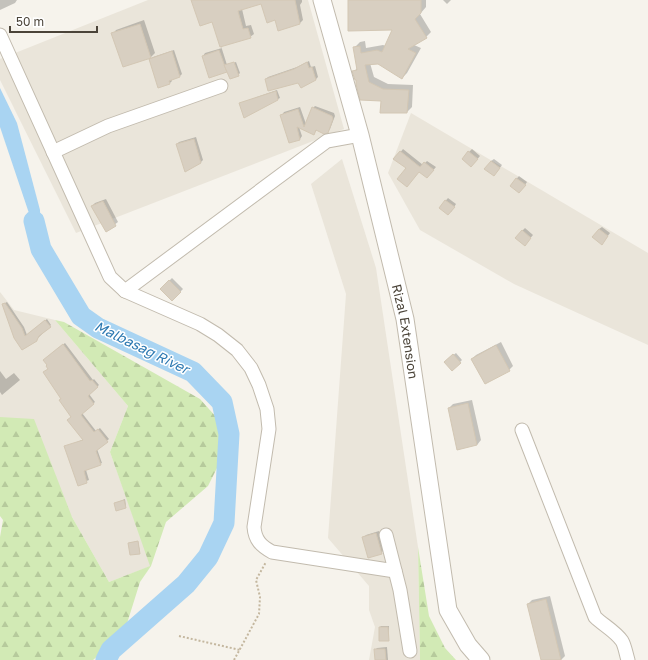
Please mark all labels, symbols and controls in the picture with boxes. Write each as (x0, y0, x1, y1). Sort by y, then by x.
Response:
scale bar (10, 8, 97, 34)
text: 50 m (16, 14, 44, 29)
street label: Rizal Extension (389, 282, 422, 380)
water label: Malbasag River (92, 317, 194, 378)

